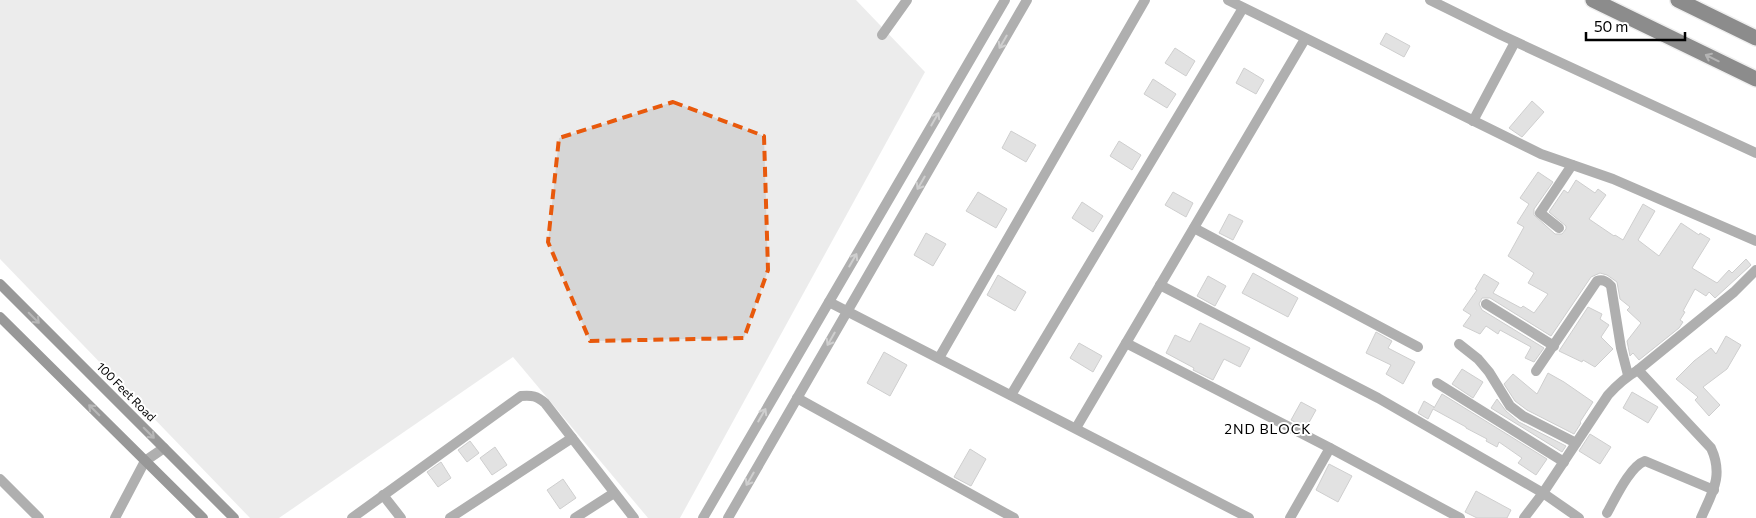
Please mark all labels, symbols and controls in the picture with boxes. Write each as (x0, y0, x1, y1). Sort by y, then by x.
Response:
scale bar (1586, 10, 1685, 42)
text: 50 m (1594, 17, 1628, 35)
one-way arrow (997, 35, 1007, 49)
one-way arrow (1705, 53, 1720, 62)
one-way arrow (931, 113, 941, 127)
one-way arrow (916, 175, 926, 189)
one-way arrow (849, 253, 859, 267)
one-way arrow (28, 312, 41, 324)
one-way arrow (826, 331, 836, 345)
street label: 100 Feet Road (94, 359, 159, 424)
one-way arrow (87, 404, 100, 416)
one-way arrow (758, 409, 768, 423)
district label: 2ND BLOCK (1224, 420, 1312, 437)
one-way arrow (143, 427, 155, 439)
one-way arrow (745, 472, 755, 487)

